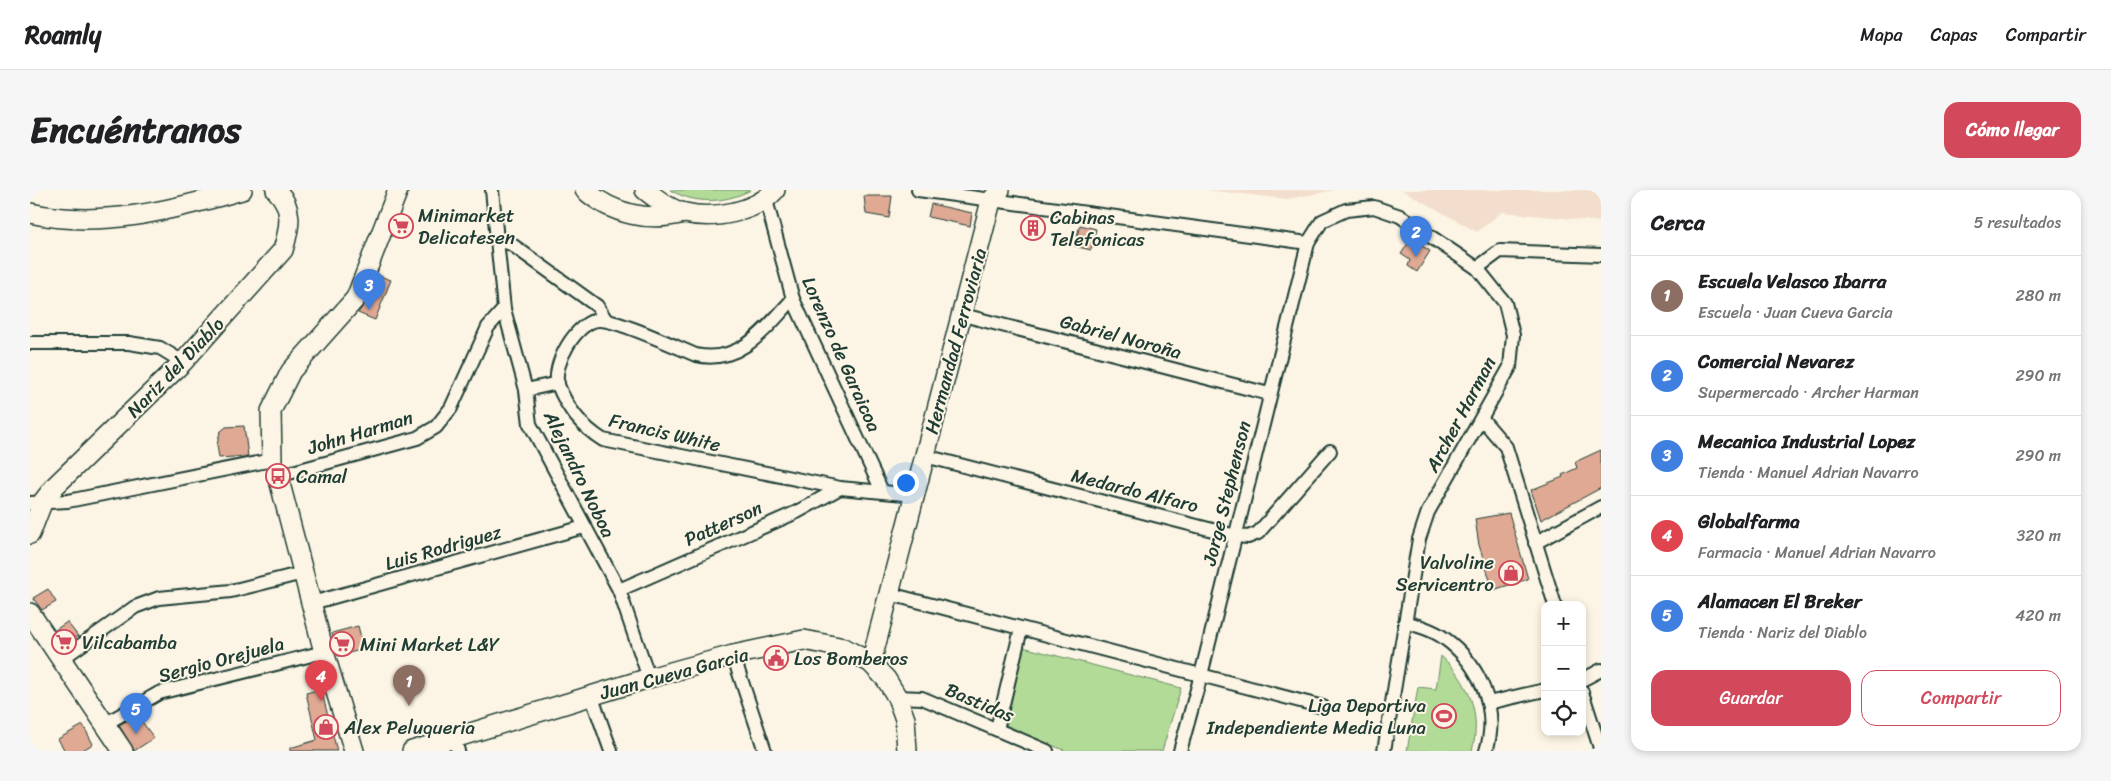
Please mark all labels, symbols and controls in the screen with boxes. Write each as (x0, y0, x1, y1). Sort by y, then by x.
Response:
text: Roamly (25, 14, 101, 56)
text: Mapa (1860, 19, 1903, 51)
text: Capas (1931, 19, 1978, 51)
text: Compartir (2006, 19, 2086, 51)
text: Encuéntranos (30, 99, 241, 161)
button: Cómo llegar (1944, 102, 2081, 158)
place label: Minimarket Delicatesen (418, 199, 515, 254)
place label: Cabinas Telefonicas (1050, 201, 1145, 256)
text: Cerca (1651, 204, 1705, 242)
text: 5 resultados (1974, 208, 2061, 237)
supermarket icon: Minimarket Delicatesen (388, 213, 414, 239)
building icon: Cabinas Telefonicas (1020, 215, 1046, 241)
pin: 2 (1400, 216, 1432, 257)
street label: Hermandad Ferroviaria (915, 244, 996, 438)
text: Escuela Velasco Ibarra (1698, 265, 1886, 298)
pin: 3 (353, 269, 385, 310)
street label: Lorenzo de Garaicoa (793, 271, 891, 438)
text: 1 (1664, 281, 1670, 310)
text: 280 m (2016, 281, 2061, 310)
text: Escuela · Juan Cueva Garcia (1698, 298, 1893, 327)
street label: Gabriel Noroña (1057, 304, 1186, 369)
street label: Nariz del Diablo (118, 309, 233, 426)
text: Comercial Nevarez (1698, 345, 1854, 378)
street label: Archer Harman (1416, 350, 1505, 479)
text: 2 (1662, 361, 1672, 390)
text: 290 m (2015, 361, 2061, 390)
text: Supermercado · Archer Harman (1698, 378, 1919, 407)
street label: John Harman (302, 401, 417, 464)
street label: Alejandro Noboa (534, 404, 625, 544)
street label: Francis White (606, 404, 724, 461)
street label: Jorge Stephenson (1192, 417, 1260, 570)
text: Mecanica Industrial Lopez (1698, 425, 1915, 458)
text: 3 (1663, 441, 1671, 470)
text: 290 m (2015, 441, 2061, 470)
text: Tienda · Manuel Adrian Navarro (1698, 458, 1919, 487)
street label: Medardo Alfaro (1068, 459, 1202, 522)
place label: Camal (296, 460, 348, 493)
bus stop icon: Camal (265, 463, 291, 489)
your location (893, 470, 919, 496)
street label: Patterson (679, 492, 768, 555)
text: Globalfarma (1698, 505, 1800, 538)
street label: Luis Rodriguez (381, 515, 506, 580)
text: 4 (1662, 521, 1672, 550)
text: 320 m (2016, 521, 2061, 550)
text: Farmacia · Manuel Adrian Navarro (1698, 538, 1936, 567)
place label: Valvoline Servicentro (1396, 546, 1494, 601)
shop icon: Valvoline Servicentro (1498, 560, 1524, 586)
text: Alamacen El Breker (1698, 585, 1861, 618)
map controls (1541, 601, 1586, 736)
button: + (1541, 601, 1586, 646)
text: 5 (1662, 601, 1672, 630)
text: 420 m (2015, 601, 2061, 630)
text: Tienda · Nariz del Diablo (1698, 618, 1867, 647)
place label: Vilcabamba (82, 626, 177, 659)
street label: Sergio Orejuela (155, 627, 288, 692)
place label: Mini Market L&Y (360, 628, 501, 661)
supermarket icon: Vilcabamba (51, 629, 77, 655)
supermarket icon: Mini Market L&Y (329, 631, 355, 657)
street label: Juan Cueva Garcia (595, 638, 752, 709)
place label: Los Bomberos (794, 642, 908, 675)
public building icon: Los Bomberos (763, 645, 789, 671)
button: − (1541, 646, 1586, 691)
pin: 4 (305, 660, 337, 701)
pin: 1 (393, 665, 425, 706)
button: Guardar (1651, 670, 1851, 726)
button: Compartir (1861, 670, 2061, 726)
street label: Bastidas (940, 673, 1020, 732)
place label: Liga Deportiva Independiente Media Luna (1206, 689, 1426, 744)
button: locate (1541, 691, 1586, 736)
pin: 5 (120, 693, 152, 734)
sports icon: Liga Deportiva Independiente Media Luna (1431, 703, 1457, 729)
place label: Alex Peluqueria (343, 711, 475, 744)
shop icon: Alex Peluqueria (313, 714, 339, 740)

